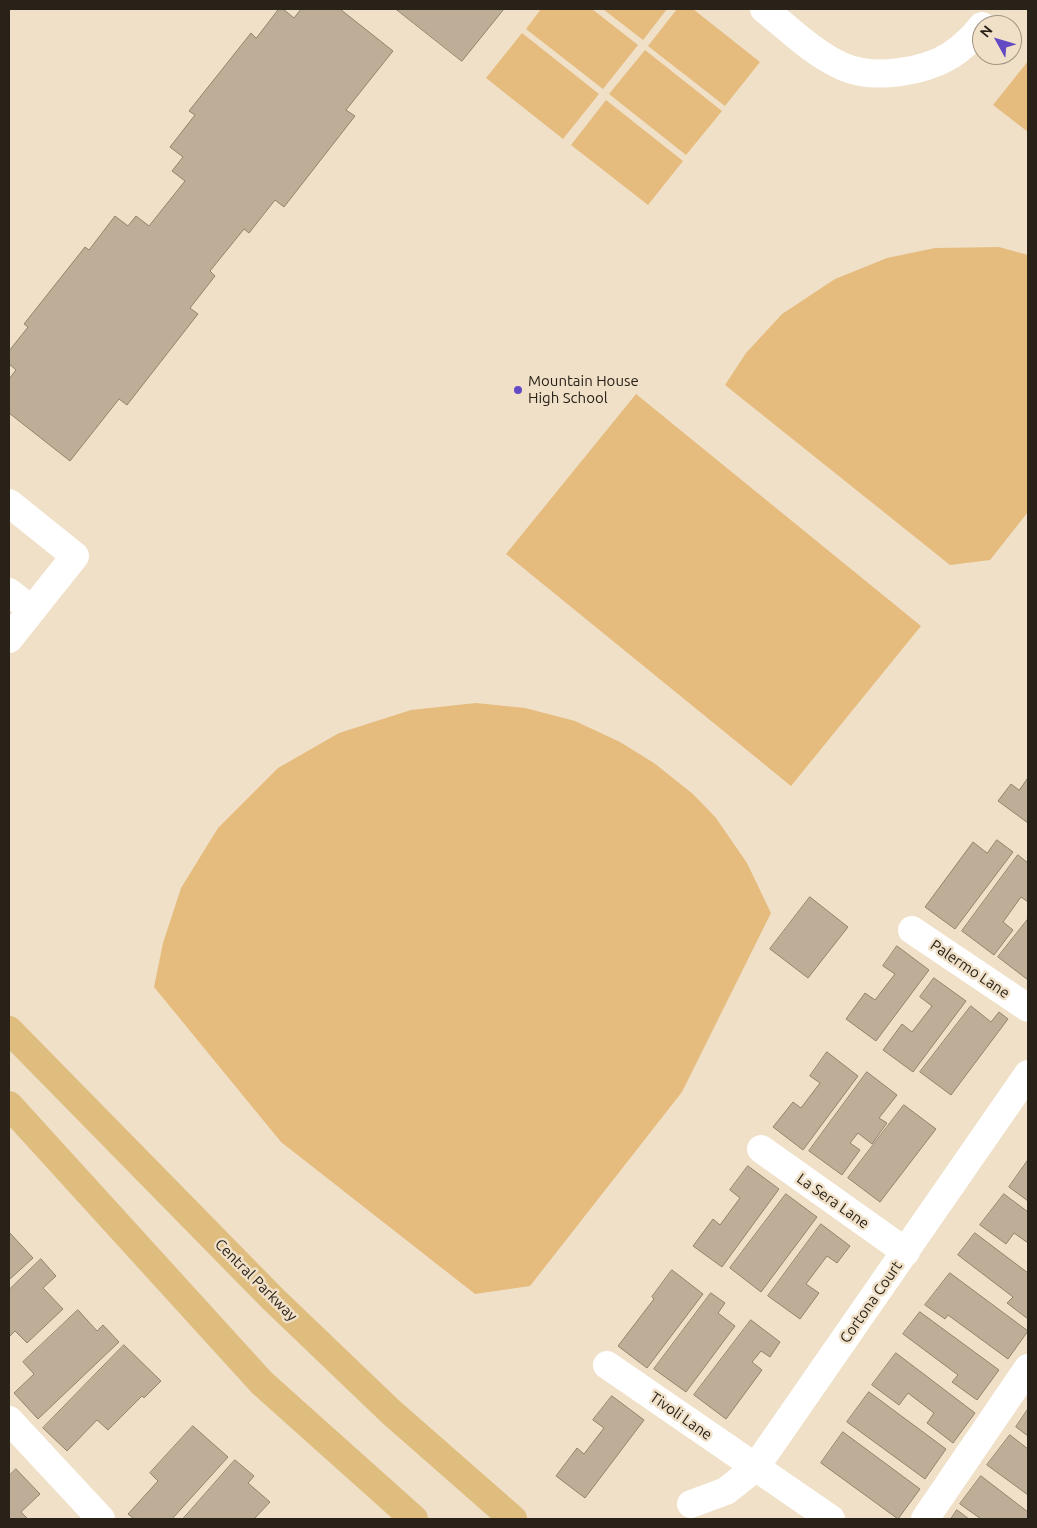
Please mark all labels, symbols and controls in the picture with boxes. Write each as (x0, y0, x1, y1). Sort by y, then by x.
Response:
north arrow (972, 15, 1022, 65)
text: N (977, 22, 996, 40)
place label: Mountain House High School (528, 372, 639, 407)
marker: Mountain House High School (512, 384, 524, 396)
street label: Palermo Lane (927, 936, 1013, 1002)
street label: La Sera Lane (793, 1170, 873, 1232)
street label: Central Parkway (211, 1235, 301, 1325)
street label: Cortona Court (836, 1257, 906, 1347)
street label: Tivoli Lane (647, 1388, 715, 1444)

